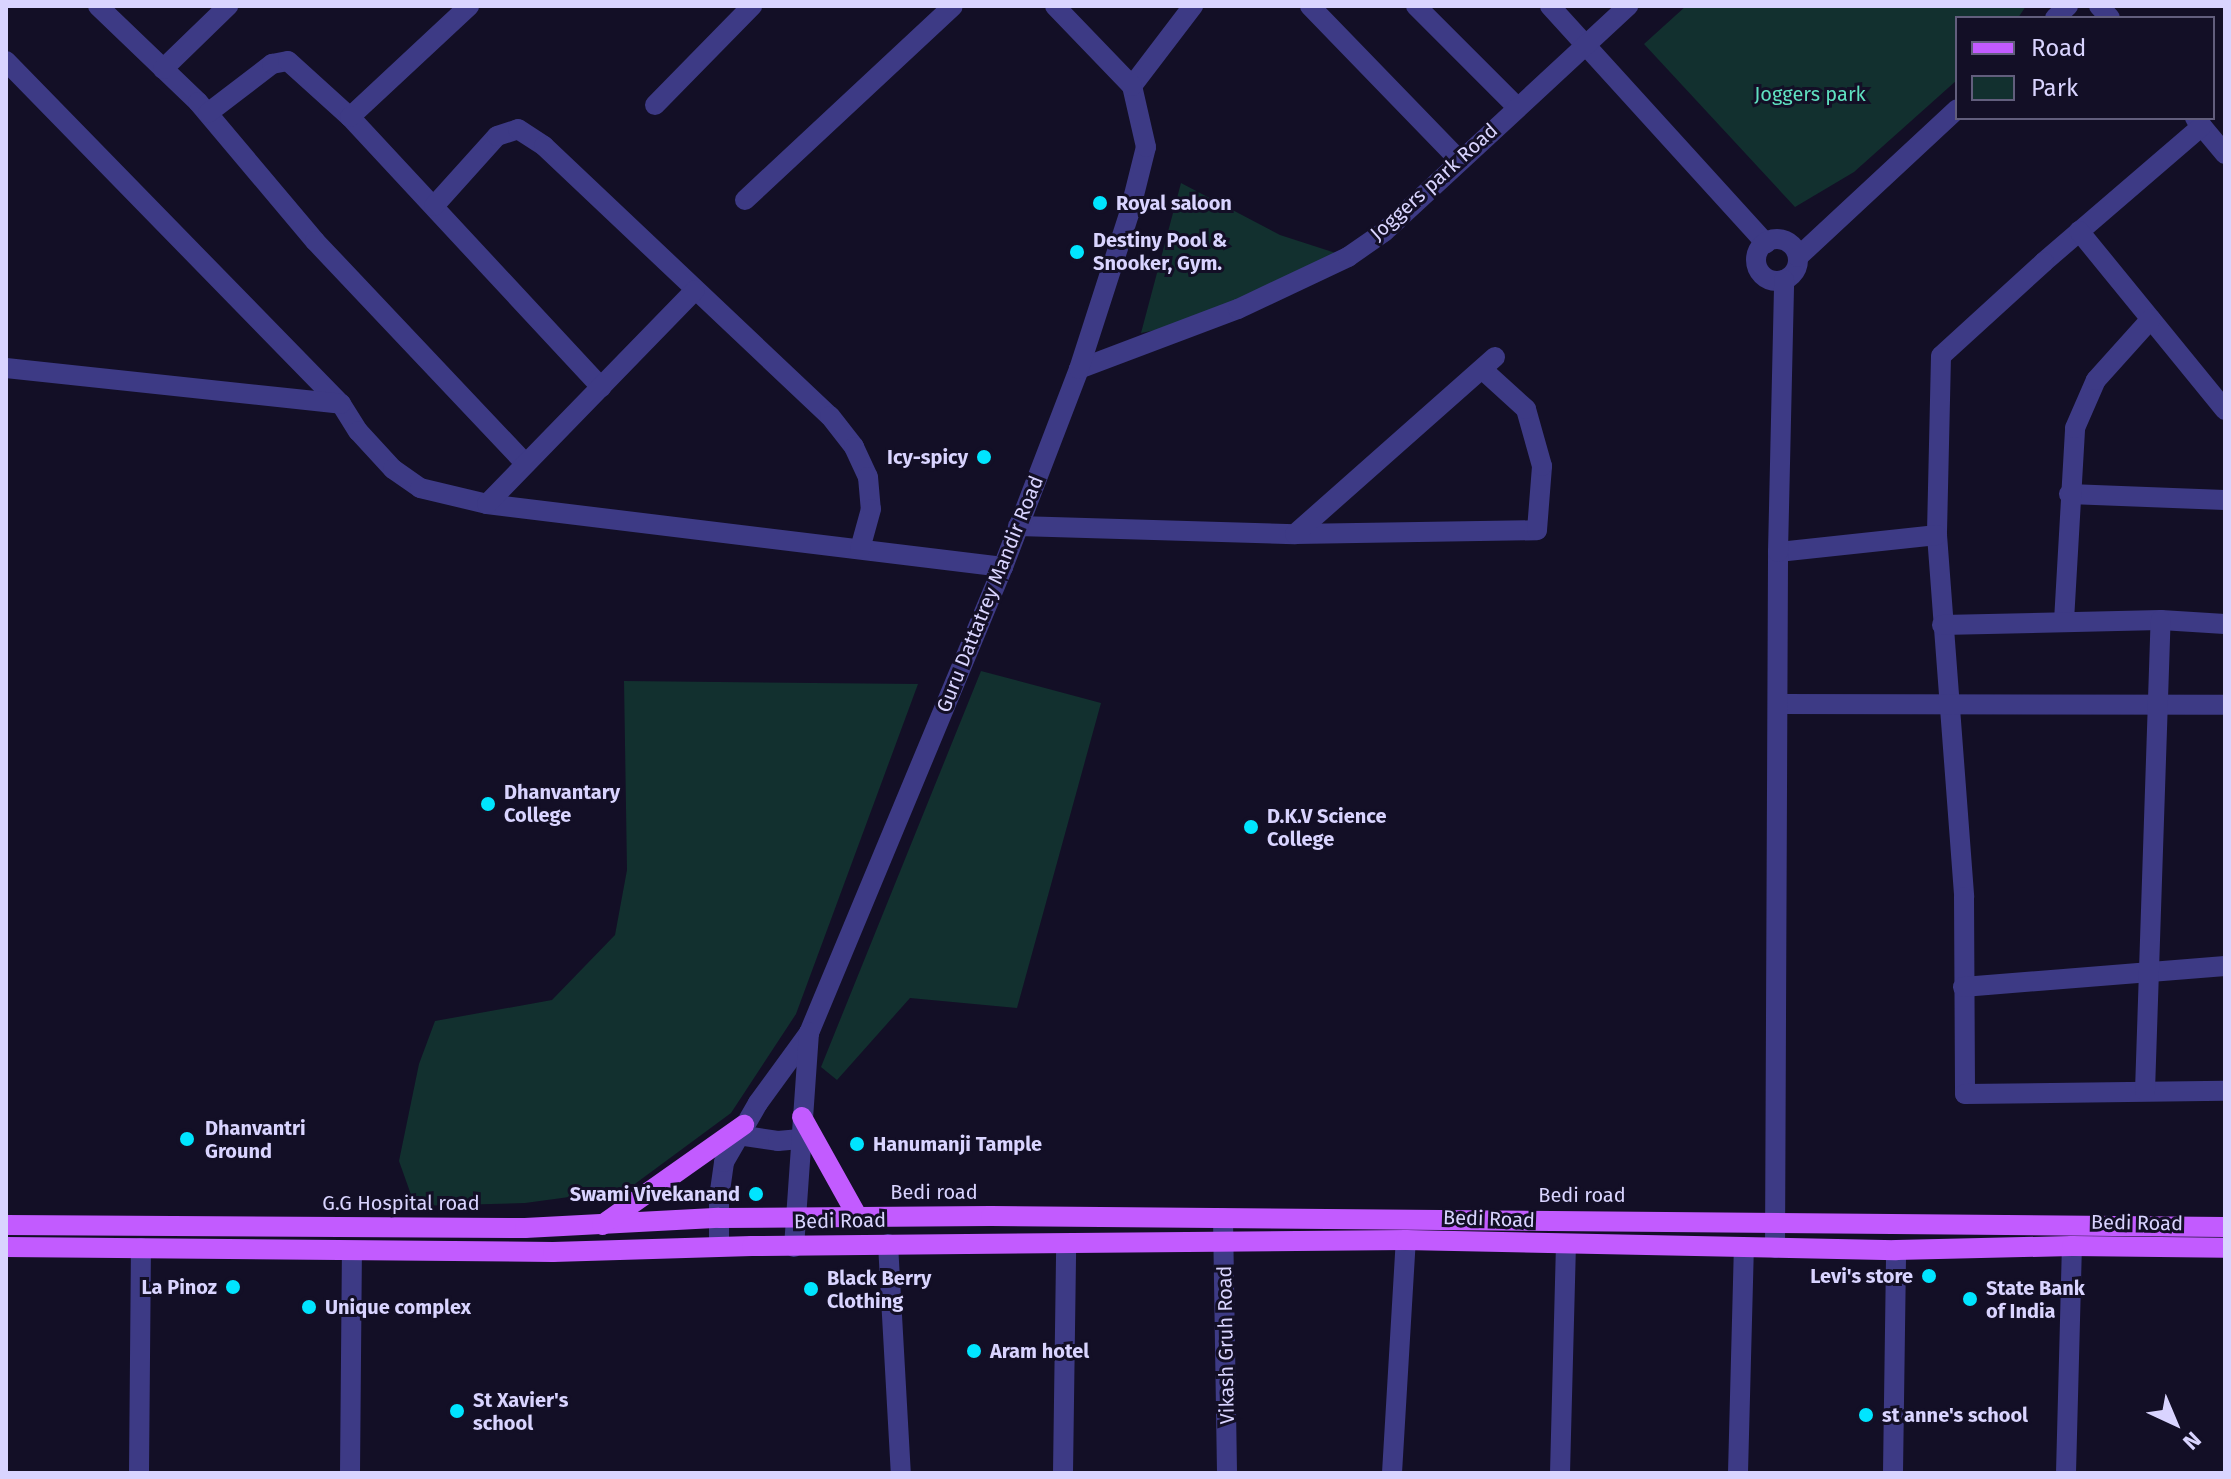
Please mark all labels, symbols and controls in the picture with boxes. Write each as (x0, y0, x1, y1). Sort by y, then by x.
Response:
legend (1955, 16, 2215, 120)
text: Road (2031, 34, 2086, 62)
text: Park (2031, 74, 2078, 102)
park label: Joggers park (1754, 82, 1866, 106)
street label: Joggers park Road (1365, 118, 1503, 246)
place label: Royal saloon (1116, 191, 1232, 215)
marker: Royal saloon (1091, 194, 1109, 212)
place label: Destiny Pool & Snooker, Gym. (1093, 228, 1227, 275)
marker: Destiny Pool & Snooker, Gym. (1068, 243, 1086, 261)
place label: Icy-spicy (887, 445, 968, 469)
marker: Icy-spicy (975, 448, 993, 466)
street label: Guru Dattatrey Mandir Road (932, 472, 1048, 716)
place label: Dhanvantary College (504, 780, 620, 827)
marker: Dhanvantary College (479, 795, 497, 813)
place label: D.K.V Science College (1267, 804, 1386, 851)
marker: D.K.V Science College (1242, 818, 1260, 836)
place label: Dhanvantri Ground (205, 1116, 306, 1163)
marker: Dhanvantri Ground (176, 1128, 198, 1150)
place label: Hanumanji Tample (873, 1132, 1042, 1156)
marker: Hanumanji Tample (848, 1135, 866, 1153)
street label: Bedi road (890, 1180, 978, 1204)
place label: Swami Vivekanand (570, 1182, 740, 1206)
street label: Bedi road (1538, 1183, 1626, 1207)
marker: Swami Vivekanand (747, 1185, 765, 1203)
street label: G.G Hospital road (322, 1191, 480, 1215)
street label: Bedi Road (1443, 1205, 1535, 1233)
street label: Bedi Road (794, 1208, 886, 1234)
street label: Bedi Road (2091, 1210, 2183, 1236)
place label: Levi's store (1810, 1264, 1913, 1288)
street label: Vikash Gruh Road (1213, 1265, 1239, 1425)
place label: Black Berry Clothing (827, 1266, 931, 1313)
marker: Levi's store (1920, 1267, 1938, 1285)
place label: La Pinoz (141, 1275, 217, 1299)
place label: State Bank of India (1986, 1276, 2085, 1323)
marker: La Pinoz (224, 1278, 242, 1296)
marker: Black Berry Clothing (802, 1280, 820, 1298)
marker: State Bank of India (1961, 1290, 1979, 1308)
place label: Unique complex (325, 1295, 471, 1319)
marker: Unique complex (300, 1298, 318, 1316)
place label: Aram hotel (990, 1339, 1089, 1363)
marker: Aram hotel (965, 1342, 983, 1360)
north arrow (2135, 1383, 2215, 1463)
place label: St Xavier's school (473, 1388, 568, 1435)
marker: St Xavier's school (448, 1402, 466, 1420)
place label: st anne's school (1882, 1403, 2028, 1427)
marker: st anne's school (1857, 1406, 1875, 1424)
text: N (2177, 1426, 2207, 1455)

